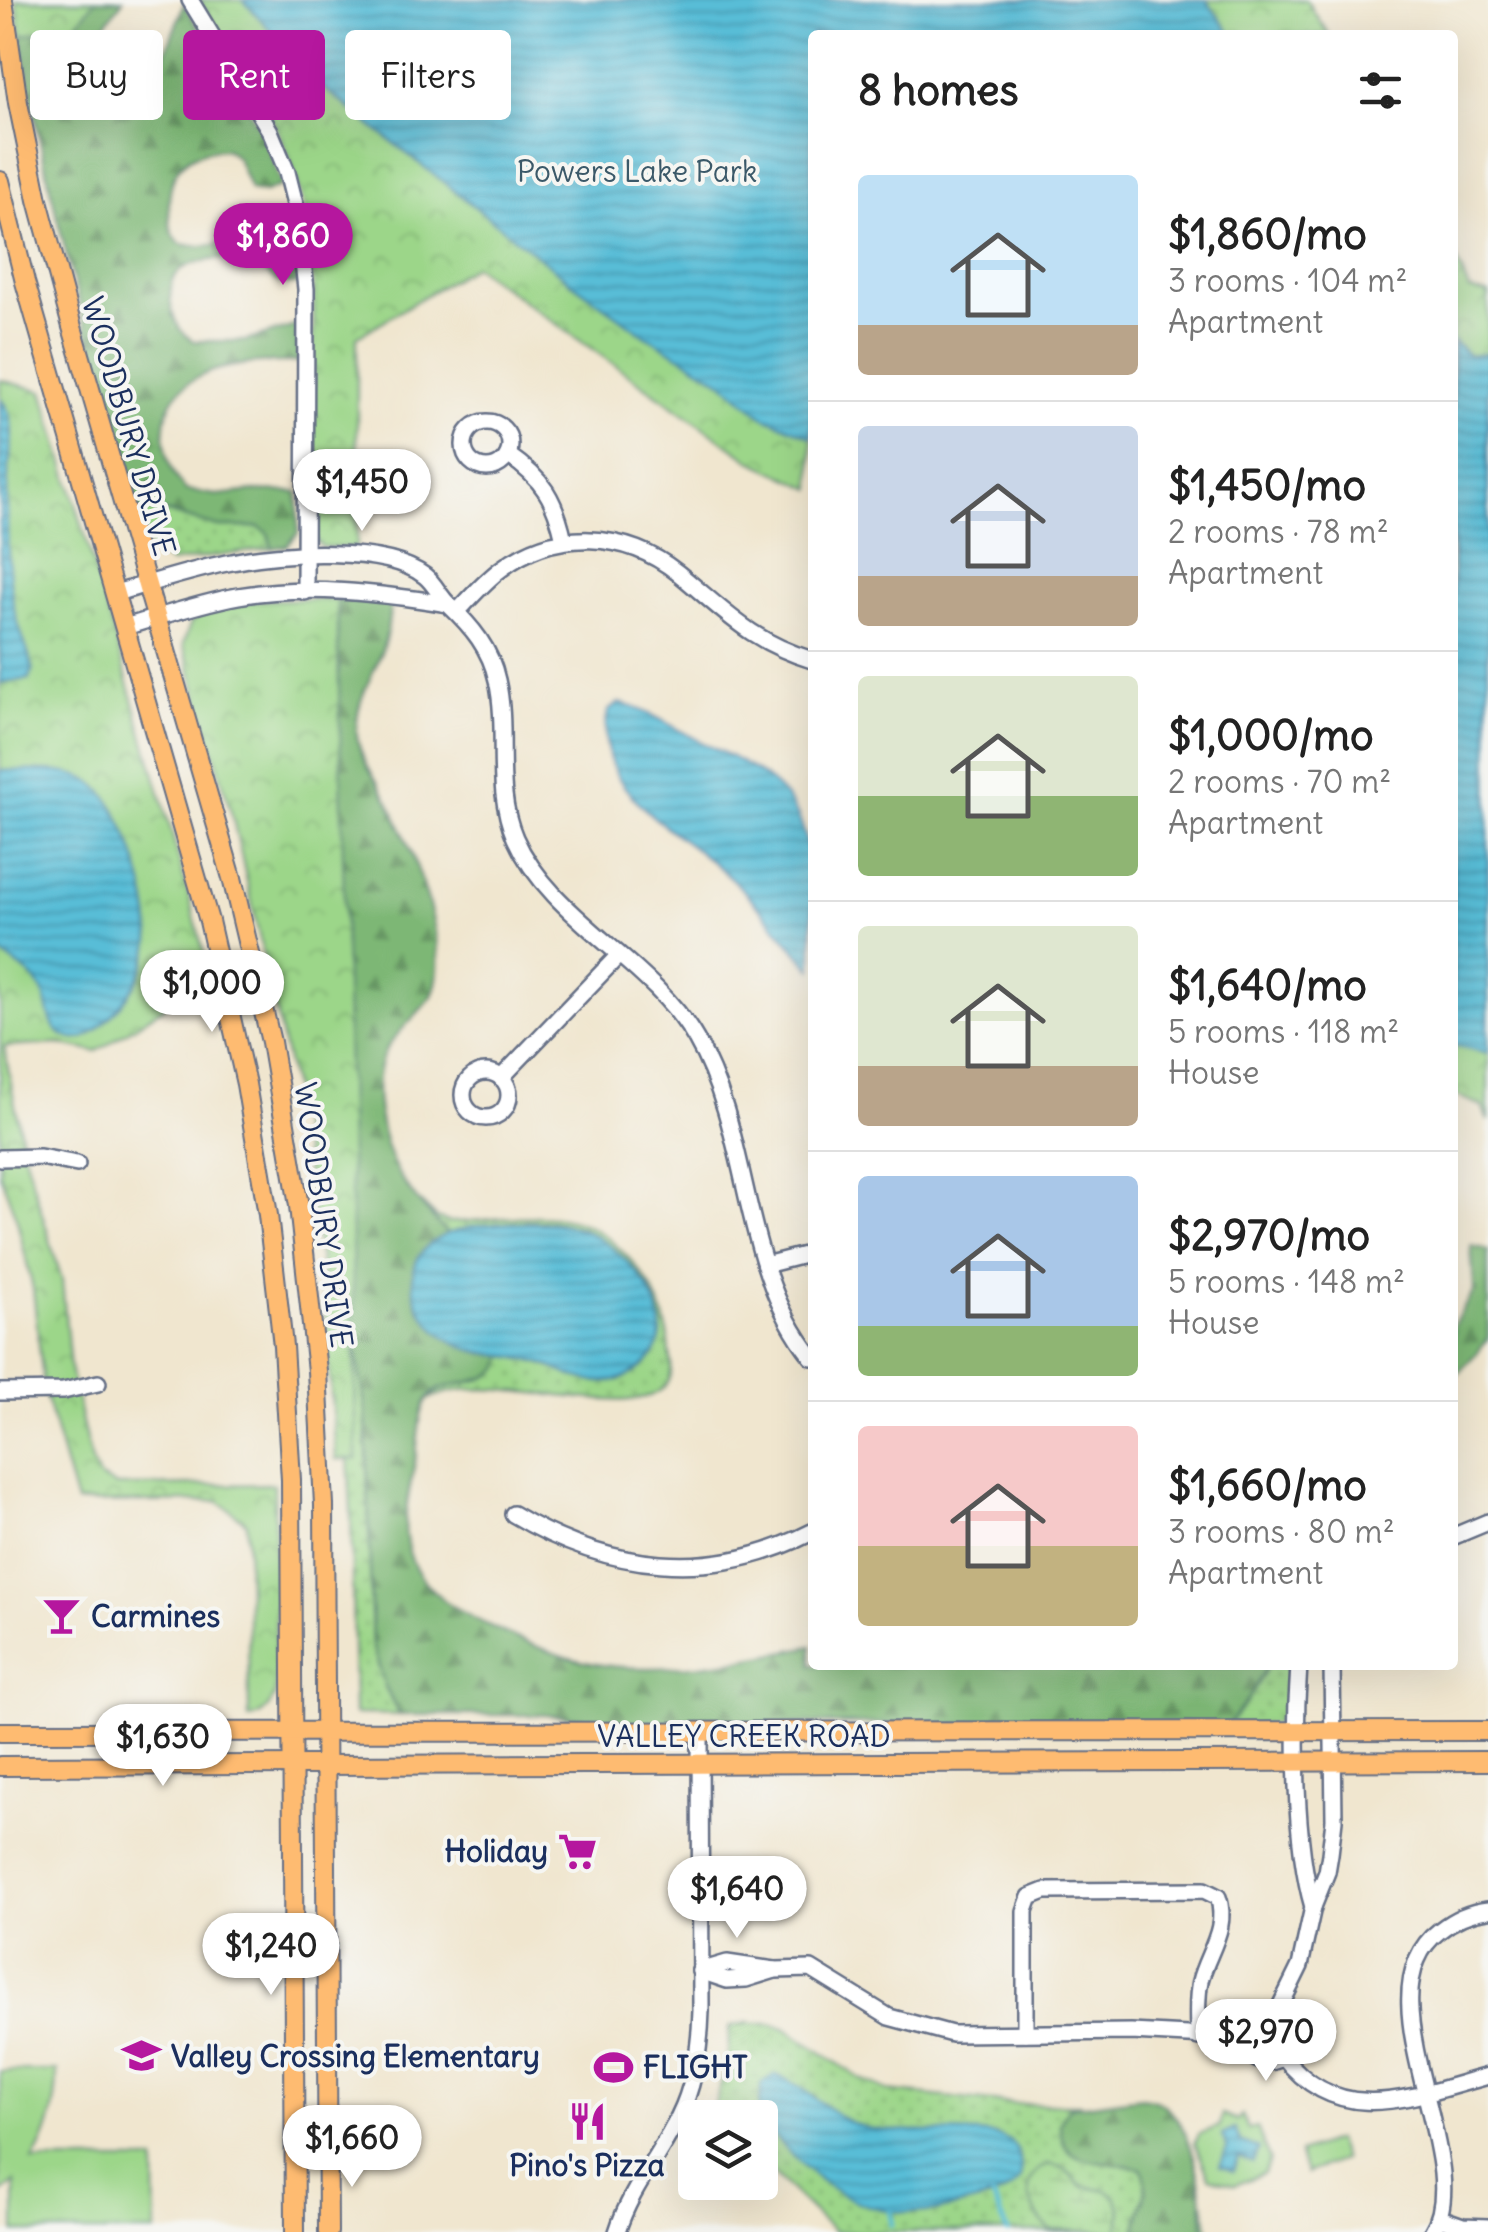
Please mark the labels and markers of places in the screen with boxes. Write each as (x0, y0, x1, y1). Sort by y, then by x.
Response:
pin: $1,860 (202, 203, 364, 288)
pin: $1,450 (281, 449, 443, 534)
pin: $1,000 (131, 950, 293, 1035)
bar icon: Carmines (40, 1595, 82, 1637)
place label: Carmines (91, 1597, 220, 1635)
pin: $1,630 (82, 1704, 244, 1789)
supermarket icon: Holiday (557, 1830, 599, 1872)
place label: Holiday (445, 1832, 548, 1870)
pin: $1,640 (656, 1856, 818, 1941)
pin: $1,240 (190, 1913, 352, 1998)
pin: $2,970 (1185, 1999, 1347, 2084)
school or university icon: Valley Crossing Elementary (120, 2035, 162, 2077)
place label: Valley Crossing Elementary (171, 2037, 540, 2075)
sports icon: FLIGHT (592, 2046, 634, 2088)
place label: FLIGHT (643, 2048, 748, 2086)
restaurant icon: Pino's Pizza (566, 2100, 608, 2142)
pin: $1,660 (271, 2105, 433, 2190)
place label: Pino's Pizza (509, 2146, 665, 2184)

